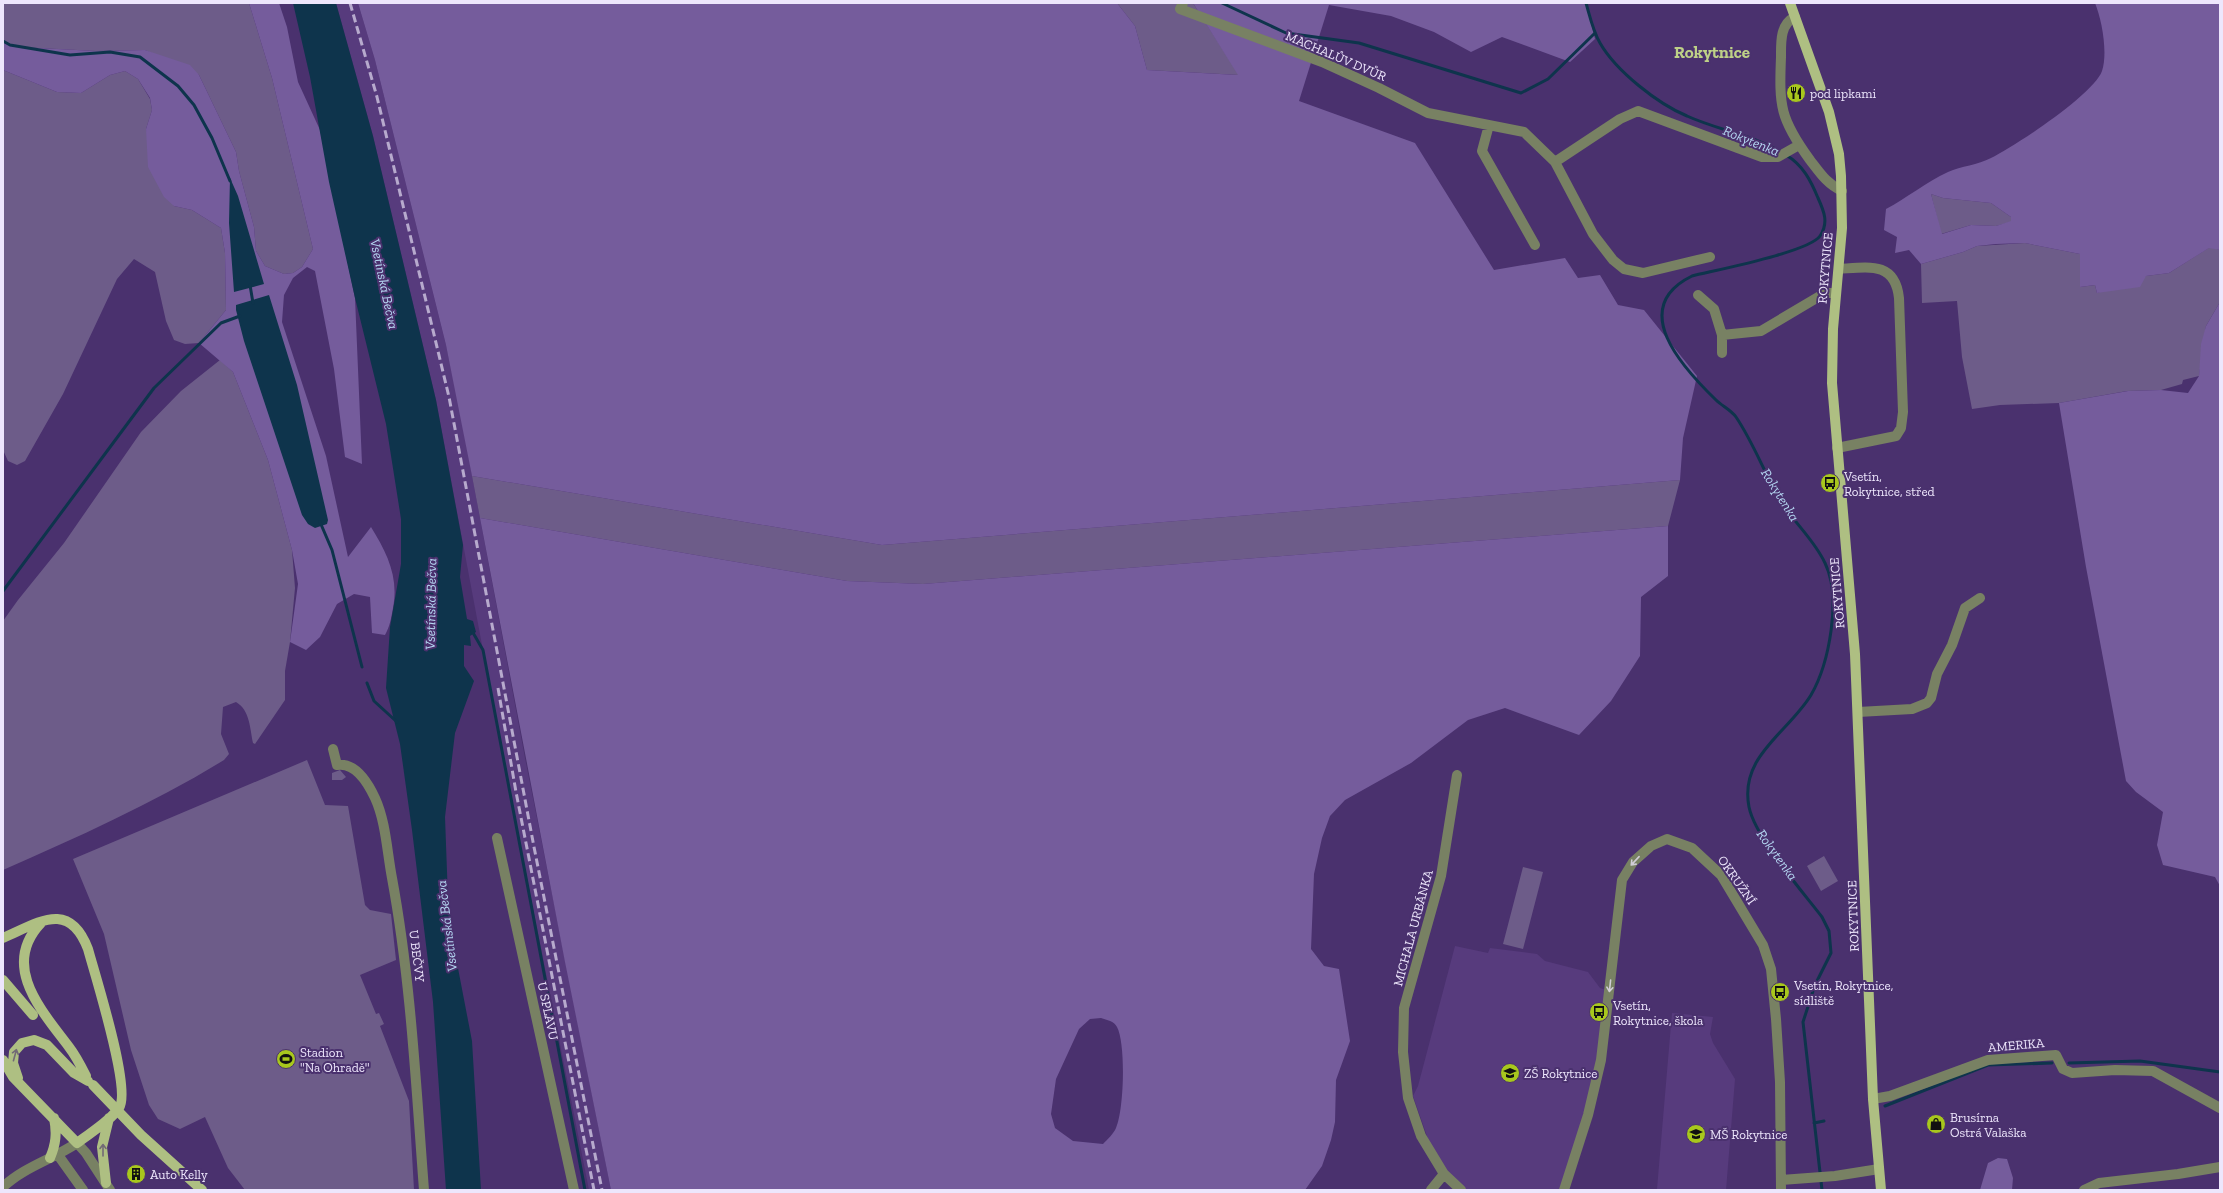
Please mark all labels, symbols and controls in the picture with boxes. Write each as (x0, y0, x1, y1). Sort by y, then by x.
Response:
street label: MACHALŮV DVŮR (1283, 28, 1389, 84)
district label: Rokytnice (1674, 42, 1750, 62)
restaurant icon: pod lipkami (1785, 82, 1807, 104)
place label: pod lipkami (1810, 86, 1876, 101)
water label: Rokytenka (1720, 122, 1782, 160)
street label: ROKYTNICE (1814, 231, 1836, 304)
water label: Vsetínská Bečva (366, 237, 402, 331)
water label: Rokytenka (1757, 465, 1803, 525)
place label: Vsetín, Rokytnice, střed (1843, 469, 1935, 499)
bus stop icon: Vsetín, Rokytnice, střed (1819, 472, 1841, 494)
street label: ROKYTNICE (1826, 556, 1848, 629)
water label: Vsetínská Bečva (422, 558, 440, 650)
water label: Rokytenka (1753, 826, 1801, 884)
street label: OKRUŽNÍ (1715, 853, 1759, 907)
one-way arrow (1631, 856, 1640, 866)
street label: MICHALA URBÁNKA (1390, 868, 1436, 988)
water label: Vsetínská Bečva (433, 879, 461, 973)
street label: ROKYTNICE (1844, 880, 1862, 952)
street label: U BEČVY (406, 929, 428, 983)
place label: Vsetín, Rokytnice, sídliště (1793, 978, 1893, 1008)
one-way arrow (1606, 979, 1614, 992)
street label: U SPLAVU (535, 981, 561, 1041)
bus stop icon: Vsetín, Rokytnice, sídliště (1769, 981, 1791, 1003)
place label: Vsetín, Rokytnice, škola (1612, 998, 1704, 1028)
bus stop icon: Vsetín, Rokytnice, škola (1588, 1001, 1610, 1023)
street label: AMERIKA (1987, 1035, 2045, 1055)
place label: Stadion "Na Ohradě" (300, 1045, 370, 1075)
one-way arrow (11, 1048, 19, 1061)
sports icon: Stadion "Na Ohradě" (275, 1048, 297, 1070)
school or university icon: ZŠ Rokytnice (1499, 1062, 1521, 1084)
place label: ZŠ Rokytnice (1524, 1066, 1597, 1081)
place label: Brusírna Ostrá Valaška (1950, 1110, 2027, 1140)
shop icon: Brusírna Ostrá Valaška (1925, 1113, 1947, 1135)
school or university icon: MŠ Rokytnice (1685, 1123, 1707, 1145)
place label: MŠ Rokytnice (1710, 1127, 1787, 1142)
one-way arrow (99, 1144, 107, 1157)
building icon: Auto Kelly (125, 1163, 147, 1185)
place label: Auto Kelly (150, 1167, 208, 1182)

